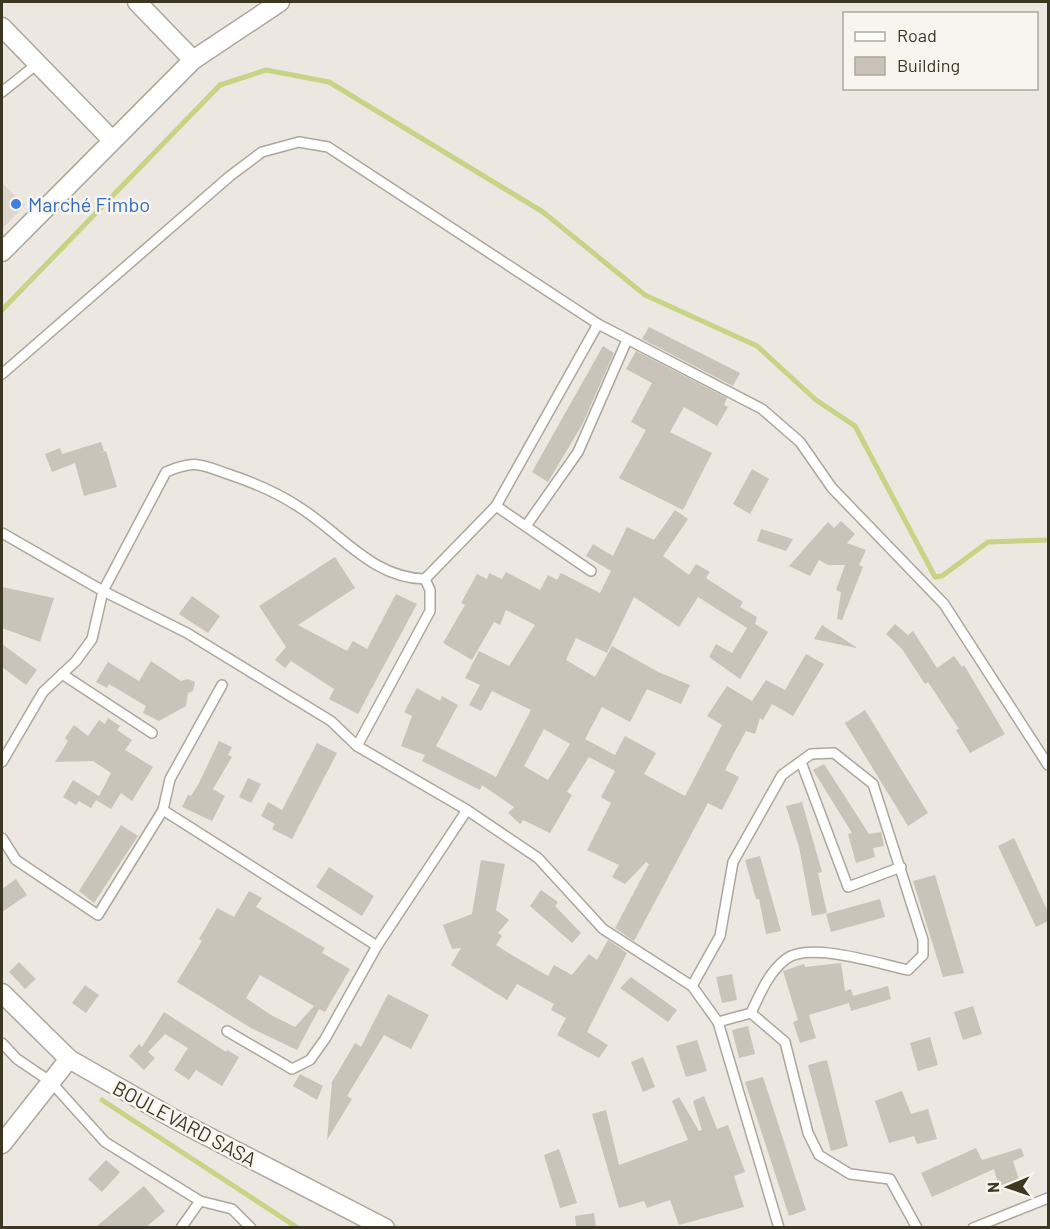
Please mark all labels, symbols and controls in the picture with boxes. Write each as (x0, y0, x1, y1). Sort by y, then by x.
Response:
legend (843, 12, 1038, 90)
text: Road (897, 24, 937, 46)
text: Building (897, 54, 960, 76)
place label: Marché Fimbo (28, 192, 150, 216)
marker: Marché Fimbo (9, 197, 23, 211)
street label: BOULEVARD SASA (109, 1075, 261, 1171)
north arrow (978, 1157, 1038, 1217)
text: N (983, 1182, 1002, 1193)

